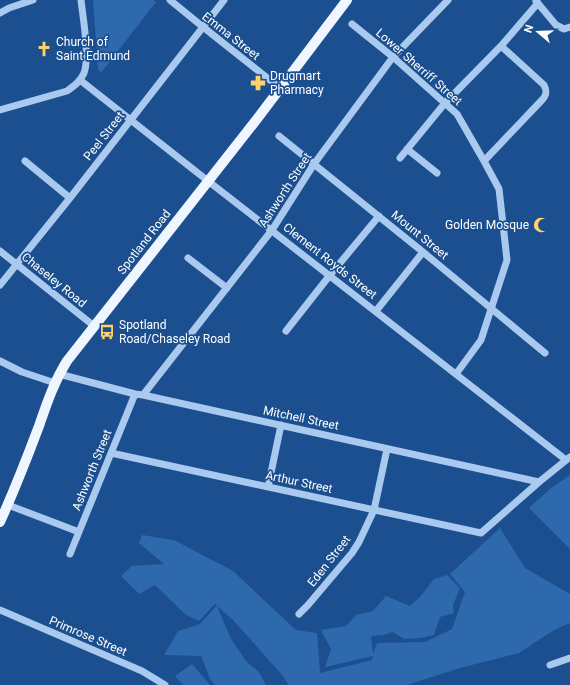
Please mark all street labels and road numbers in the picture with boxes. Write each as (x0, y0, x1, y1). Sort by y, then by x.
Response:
street label: Emma Street (199, 9, 263, 63)
street label: Lower Sherriff Street (373, 26, 465, 108)
street label: Peel Street (81, 109, 127, 163)
street label: Ashworth Street (256, 150, 314, 230)
street label: Spotland Road (114, 207, 174, 277)
street label: Mount Street (389, 208, 451, 262)
street label: Clement Royds Street (280, 220, 380, 302)
street label: Chaseley Road (19, 250, 89, 310)
street label: Mitchell Street (262, 403, 340, 433)
street label: Ashworth Street (69, 427, 115, 513)
street label: Arthur Street (264, 468, 334, 496)
street label: Eden Street (305, 533, 353, 589)
street label: Primrose Street (47, 613, 129, 659)

